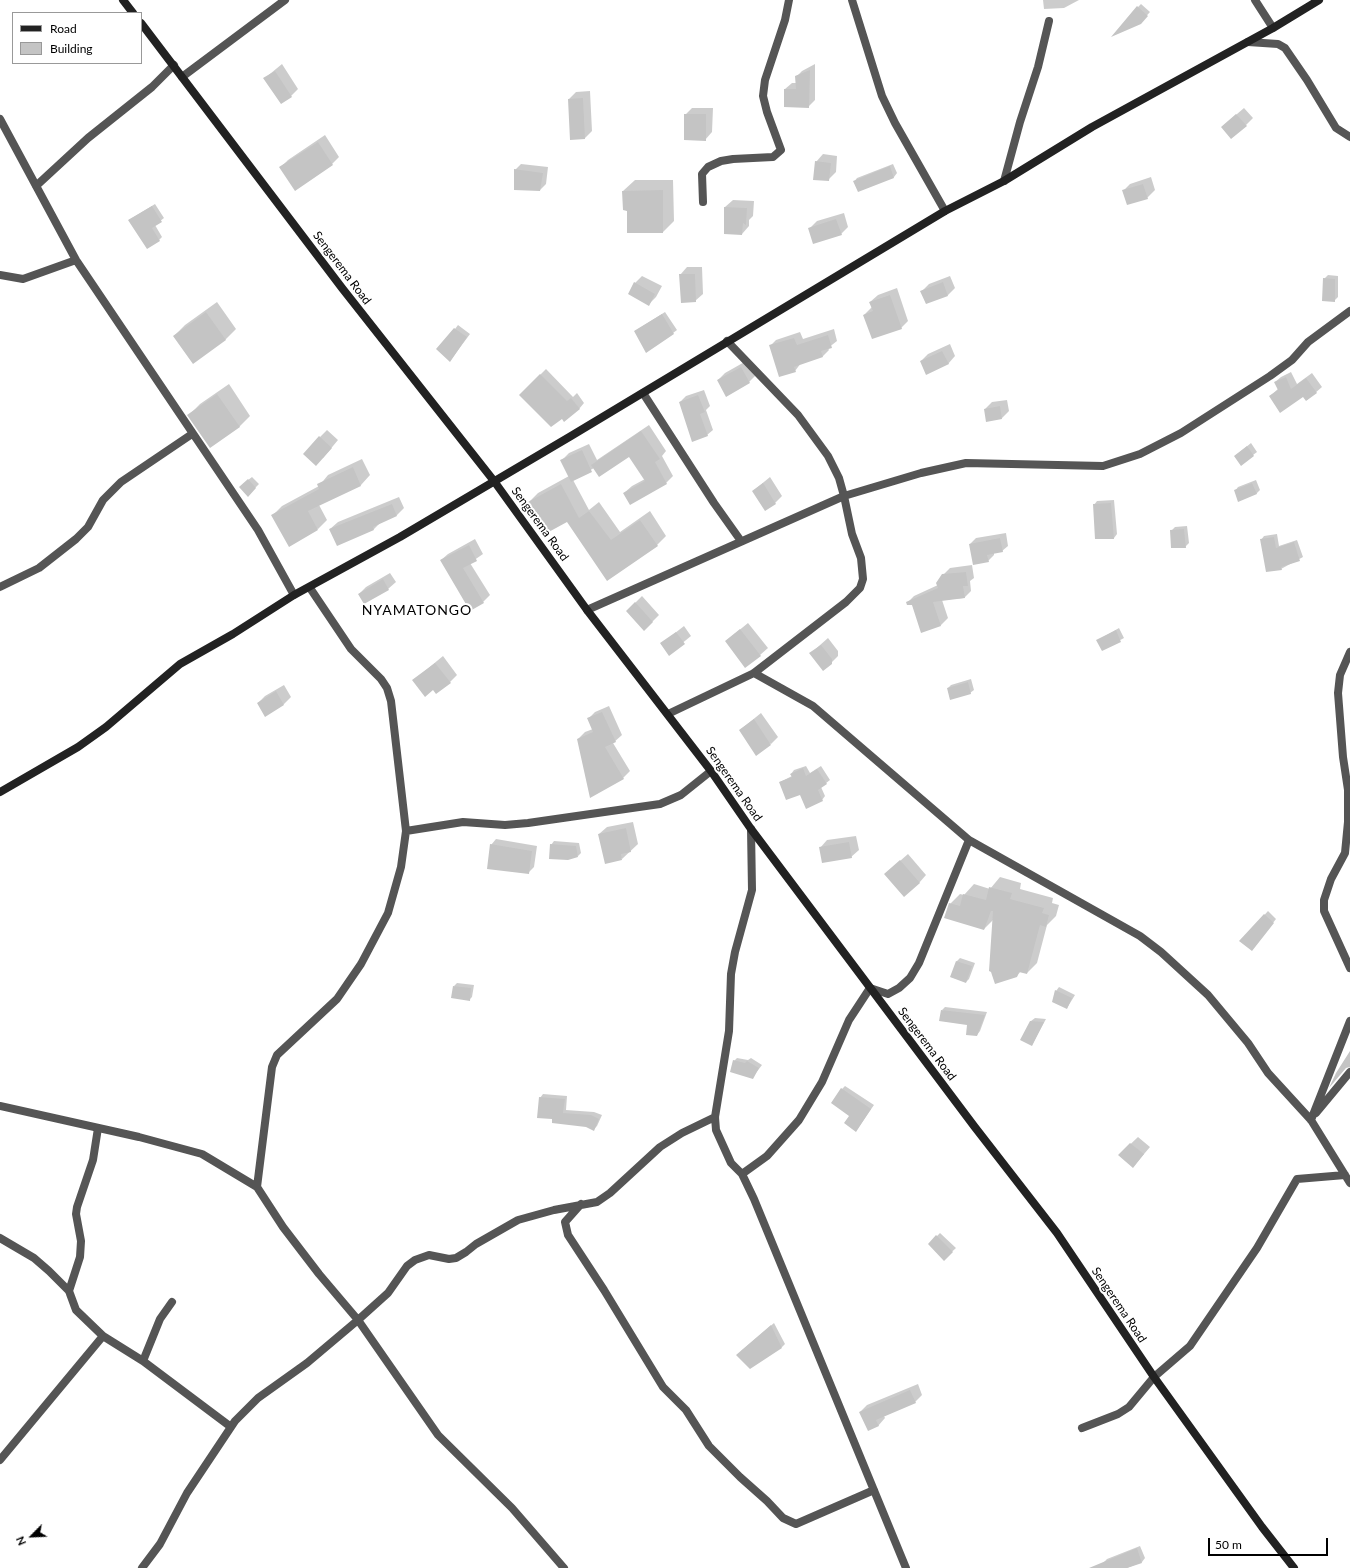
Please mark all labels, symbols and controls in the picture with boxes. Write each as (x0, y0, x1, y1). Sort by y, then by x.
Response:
legend (12, 12, 142, 64)
text: Road (50, 21, 77, 36)
text: Building (50, 41, 93, 56)
street label: Sengerema Road (310, 229, 374, 307)
street label: Sengerema Road (508, 484, 572, 564)
district label: NYAMATONGO (362, 602, 472, 618)
street label: Sengerema Road (703, 744, 765, 824)
street label: Sengerema Road (895, 1005, 959, 1083)
street label: Sengerema Road (1088, 1265, 1150, 1345)
north arrow (12, 1516, 52, 1556)
scale bar (1210, 1530, 1330, 1556)
text: N (13, 1535, 28, 1548)
text: 50 m (1215, 1537, 1242, 1552)

